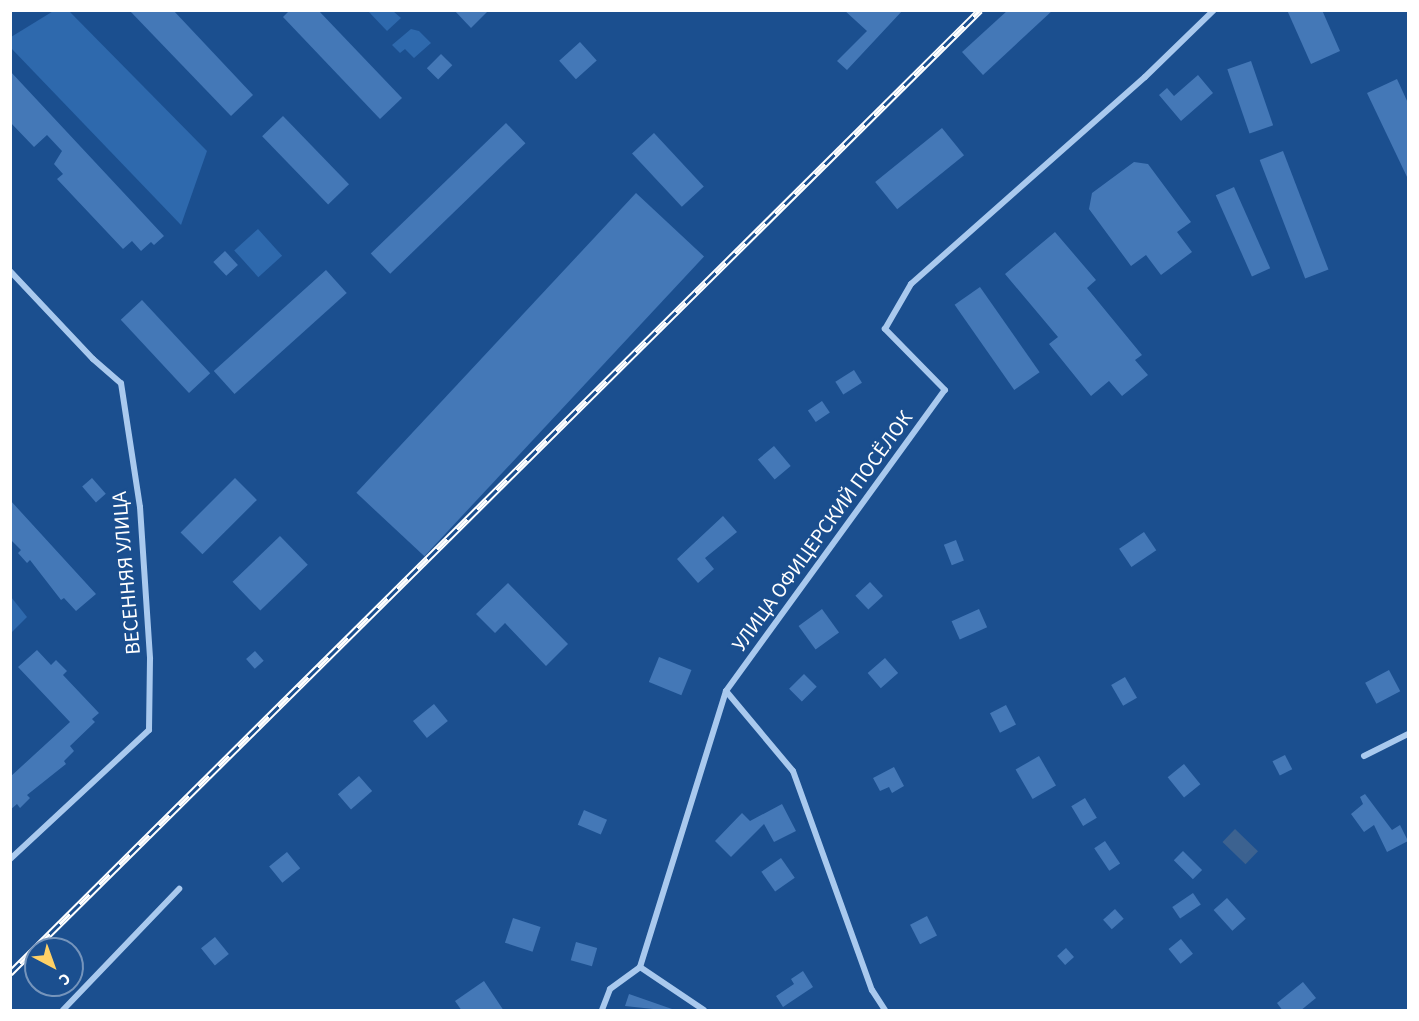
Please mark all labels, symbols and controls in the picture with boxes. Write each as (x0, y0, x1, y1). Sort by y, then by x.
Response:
street label: УЛИЦА ОФИЦЕРСКИЙ ПОСЁЛОК (726, 406, 918, 656)
street label: ВЕСЕННЯЯ УЛИЦА (106, 490, 146, 656)
north arrow (24, 937, 84, 997)
text: С (54, 968, 75, 990)

